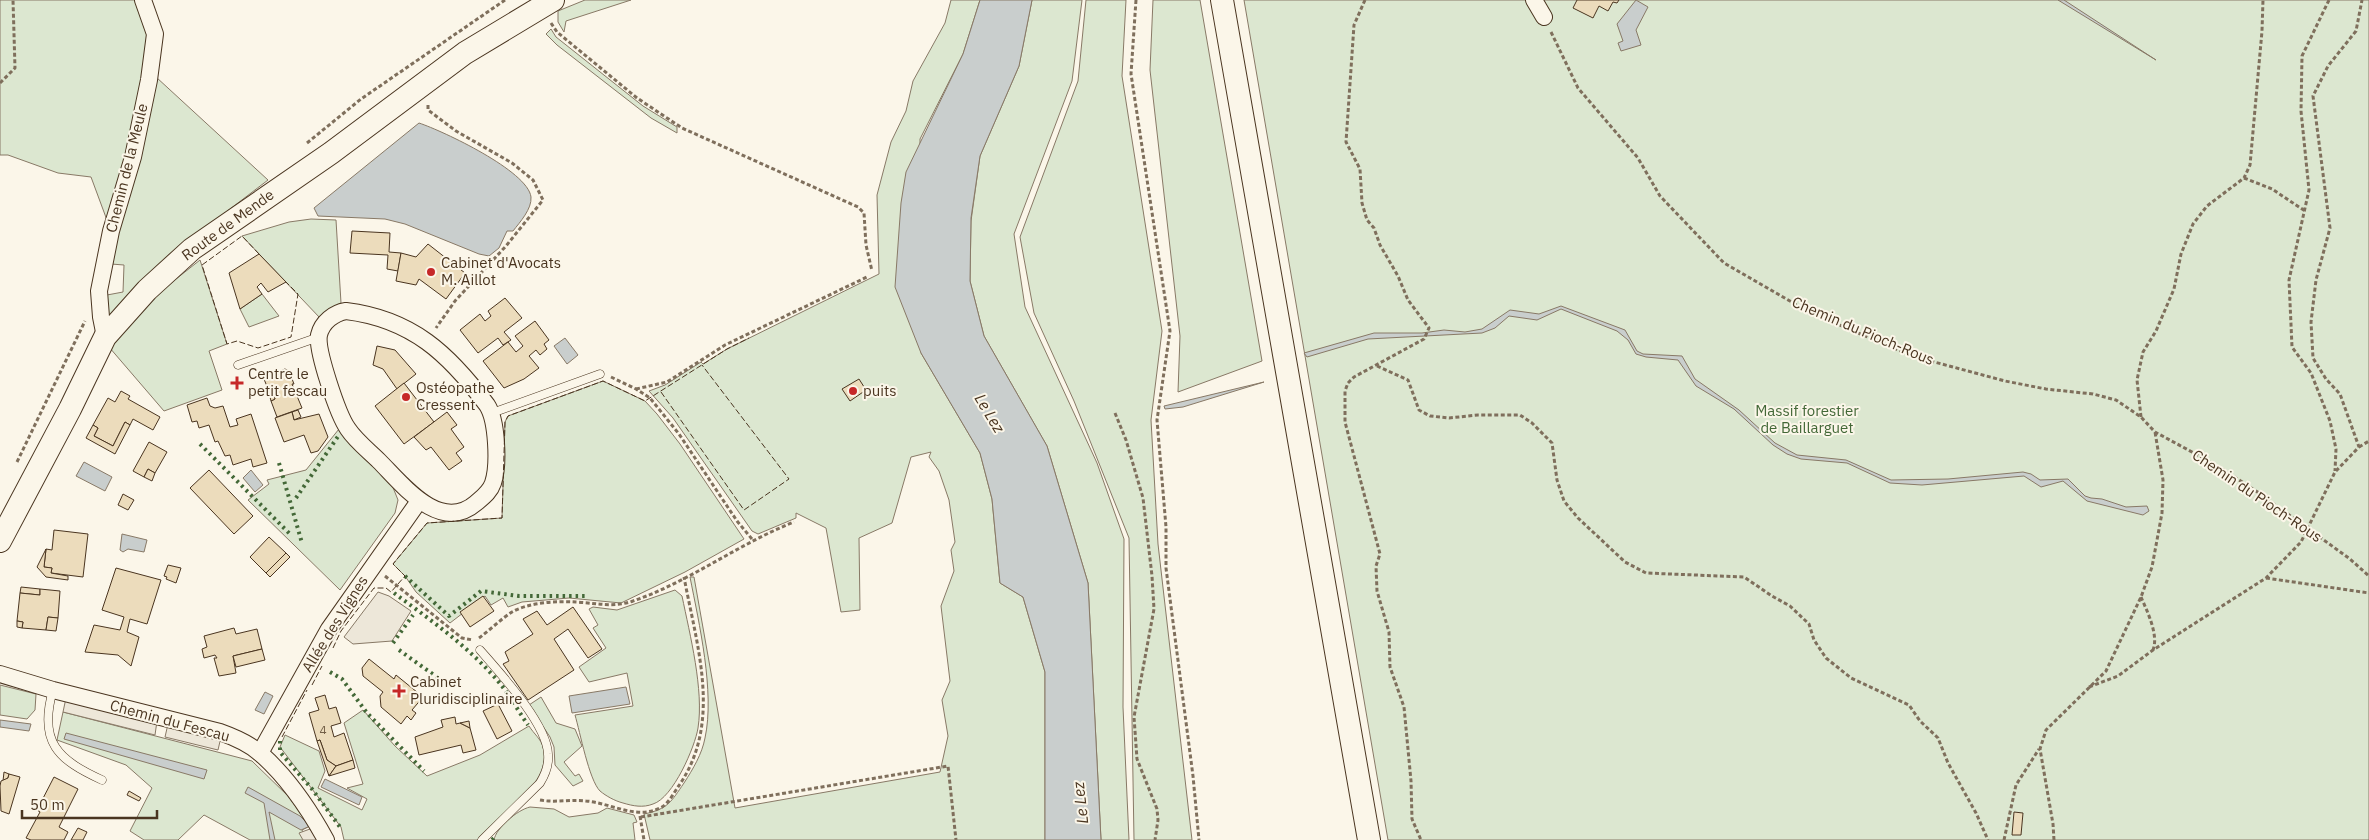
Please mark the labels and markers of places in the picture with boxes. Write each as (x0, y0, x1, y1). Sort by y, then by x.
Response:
place label: Cabinet d'Avocats M. Aillot (441, 253, 561, 289)
marker: Cabinet d'Avocats M. Aillot (425, 266, 437, 278)
place label: Centre le petit fescau (248, 364, 327, 400)
marker: Centre le petit fescau (230, 376, 244, 390)
place label: Ostéopathe Cressent (416, 378, 494, 414)
place label: puits (863, 381, 897, 400)
marker: puits (847, 385, 859, 397)
marker: Ostéopathe Cressent (400, 391, 412, 403)
place label: Cabinet Pluridisciplinaire (410, 672, 522, 708)
marker: Cabinet Pluridisciplinaire (392, 684, 406, 698)

